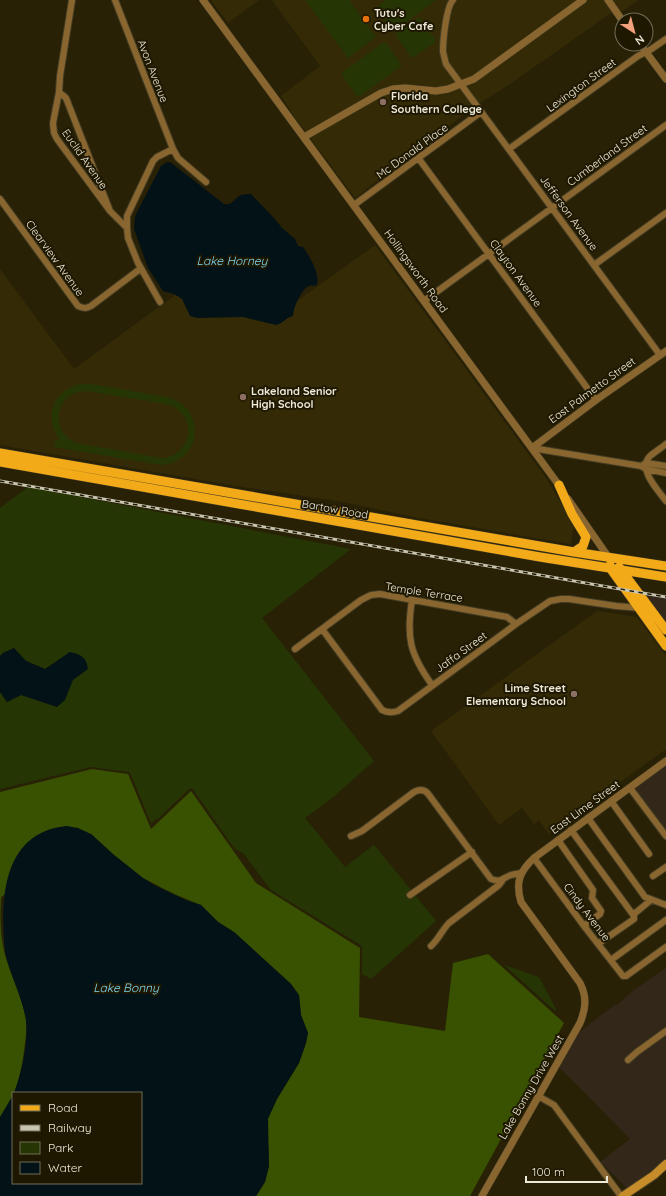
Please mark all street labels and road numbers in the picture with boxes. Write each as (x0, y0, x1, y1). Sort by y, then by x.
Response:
street label: Avon Avenue (135, 38, 171, 104)
street label: Lexington Street (543, 55, 619, 115)
street label: Mc Donald Place (373, 120, 451, 182)
street label: Cumberland Street (564, 121, 650, 189)
street label: Euclid Avenue (59, 126, 111, 192)
street label: Jefferson Avenue (537, 173, 601, 253)
street label: Clearview Avenue (23, 217, 87, 299)
street label: Hollingsworth Road (381, 227, 451, 315)
street label: Clayton Avenue (487, 237, 545, 309)
street label: East Palmetto Street (546, 354, 638, 426)
street label: Bartow Road (301, 496, 369, 522)
street label: Temple Terrace (384, 579, 464, 605)
street label: Jaffa Street (432, 628, 490, 675)
street label: East Lime Street (548, 777, 623, 837)
street label: Cindy Avenue (561, 880, 613, 944)
street label: Lake Bonny Drive West (495, 1032, 567, 1142)

